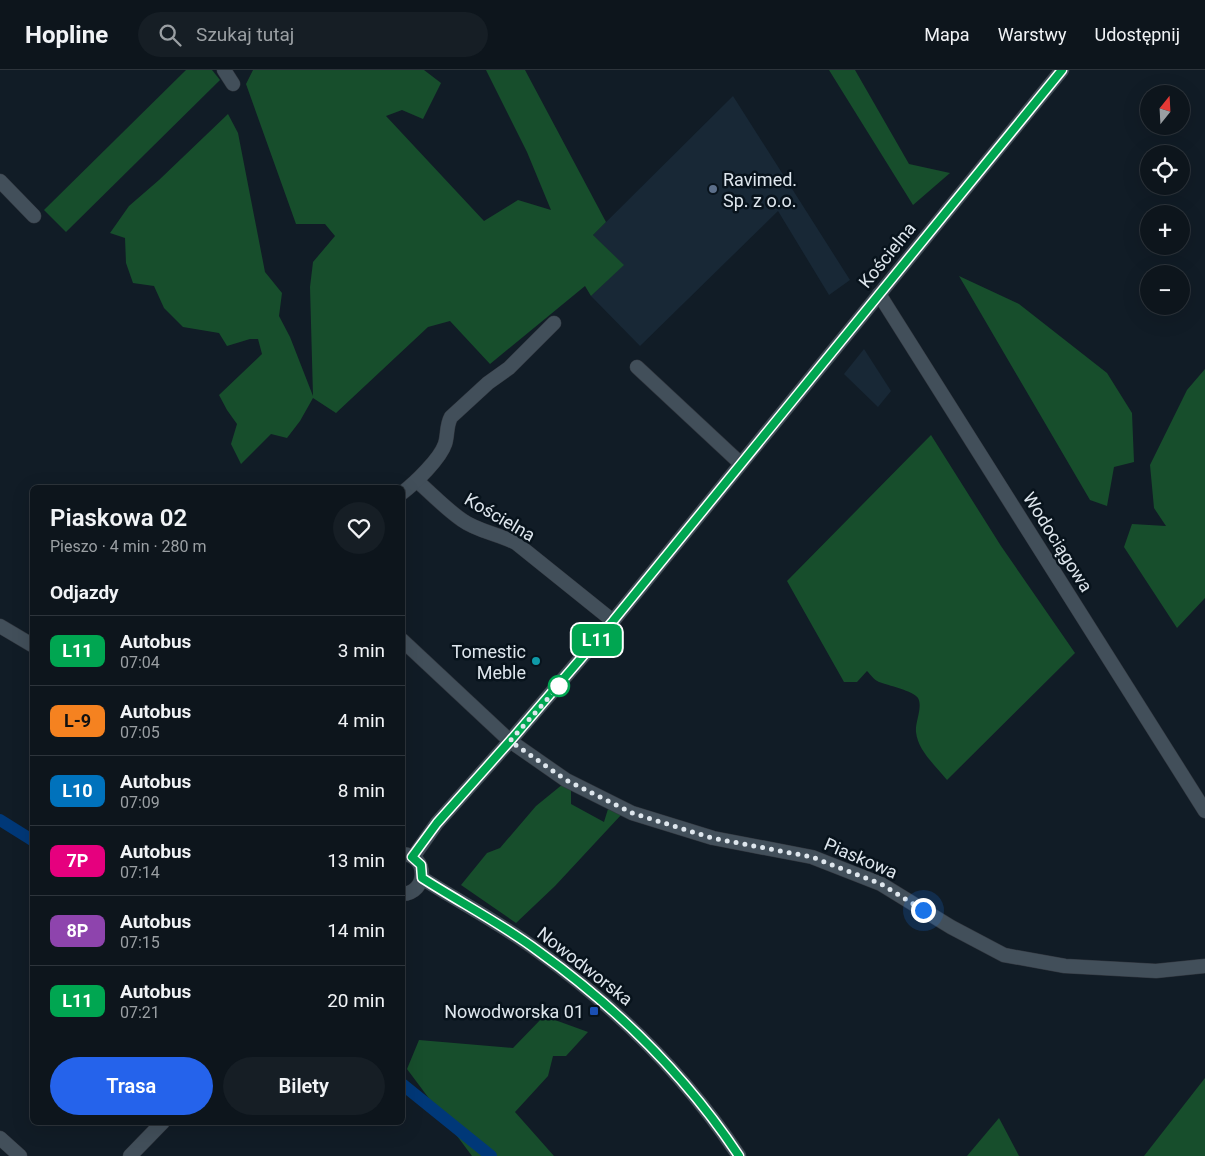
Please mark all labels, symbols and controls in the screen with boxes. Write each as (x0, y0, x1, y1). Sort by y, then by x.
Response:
search box (138, 12, 488, 57)
text: Hopline (25, 21, 108, 49)
icon: search (156, 21, 184, 49)
text: Szukaj tutaj (196, 23, 294, 46)
text: Mapa (924, 24, 970, 45)
text: Warstwy (998, 24, 1066, 45)
text: Udostępnij (1094, 24, 1180, 45)
north arrow (1140, 85, 1190, 135)
map controls (1140, 85, 1190, 315)
button: locate (1140, 145, 1190, 195)
place label: Ravimed. Sp. z o.o. (723, 169, 797, 211)
marker: Ravimed. Sp. z o.o. (707, 183, 719, 195)
button: + (1140, 205, 1190, 255)
street label: Kościelna (854, 218, 920, 292)
button: − (1140, 265, 1190, 315)
street label: Kościelna (461, 488, 539, 546)
street label: Wodociągowa (1019, 488, 1097, 596)
button: heart (333, 502, 385, 554)
text: Piaskowa 02 (50, 504, 187, 532)
text: Pieszo · 4 min · 280 m (50, 537, 207, 556)
text: Odjazdy (50, 581, 119, 604)
line badge: L11 (568, 624, 626, 656)
text: L11 (582, 629, 612, 650)
text: Autobus (120, 630, 191, 653)
text: 3 min (338, 639, 385, 662)
text: L11 (62, 640, 93, 661)
place label: Tomestic Meble (452, 641, 526, 683)
text: 07:04 (120, 653, 160, 672)
marker: Tomestic Meble (530, 655, 542, 667)
unlabelled marker (548, 675, 570, 697)
text: Autobus (120, 700, 191, 723)
text: 4 min (338, 709, 385, 732)
text: L-9 (64, 710, 91, 731)
text: 07:05 (120, 723, 160, 742)
text: Autobus (120, 770, 191, 793)
text: 8 min (338, 779, 385, 802)
text: L10 (62, 780, 93, 801)
text: 07:09 (120, 793, 160, 812)
street label: Piaskowa (821, 833, 901, 883)
text: Autobus (120, 840, 191, 863)
text: 13 min (327, 849, 385, 872)
text: 7P (67, 850, 88, 871)
text: 07:14 (120, 863, 160, 882)
your location (911, 898, 936, 923)
text: Autobus (120, 910, 191, 933)
text: 14 min (327, 919, 385, 942)
text: 8P (67, 920, 88, 941)
street label: Nowodworska (533, 922, 637, 1010)
text: 07:15 (120, 933, 160, 952)
text: Autobus (120, 980, 191, 1003)
text: 20 min (327, 989, 385, 1012)
text: L11 (62, 990, 93, 1011)
place label: Nowodworska 01 (444, 1001, 584, 1022)
text: 07:21 (120, 1003, 160, 1022)
marker: Nowodworska 01 (588, 1005, 600, 1017)
button: Trasa (50, 1057, 213, 1115)
button: Bilety (223, 1057, 385, 1115)

